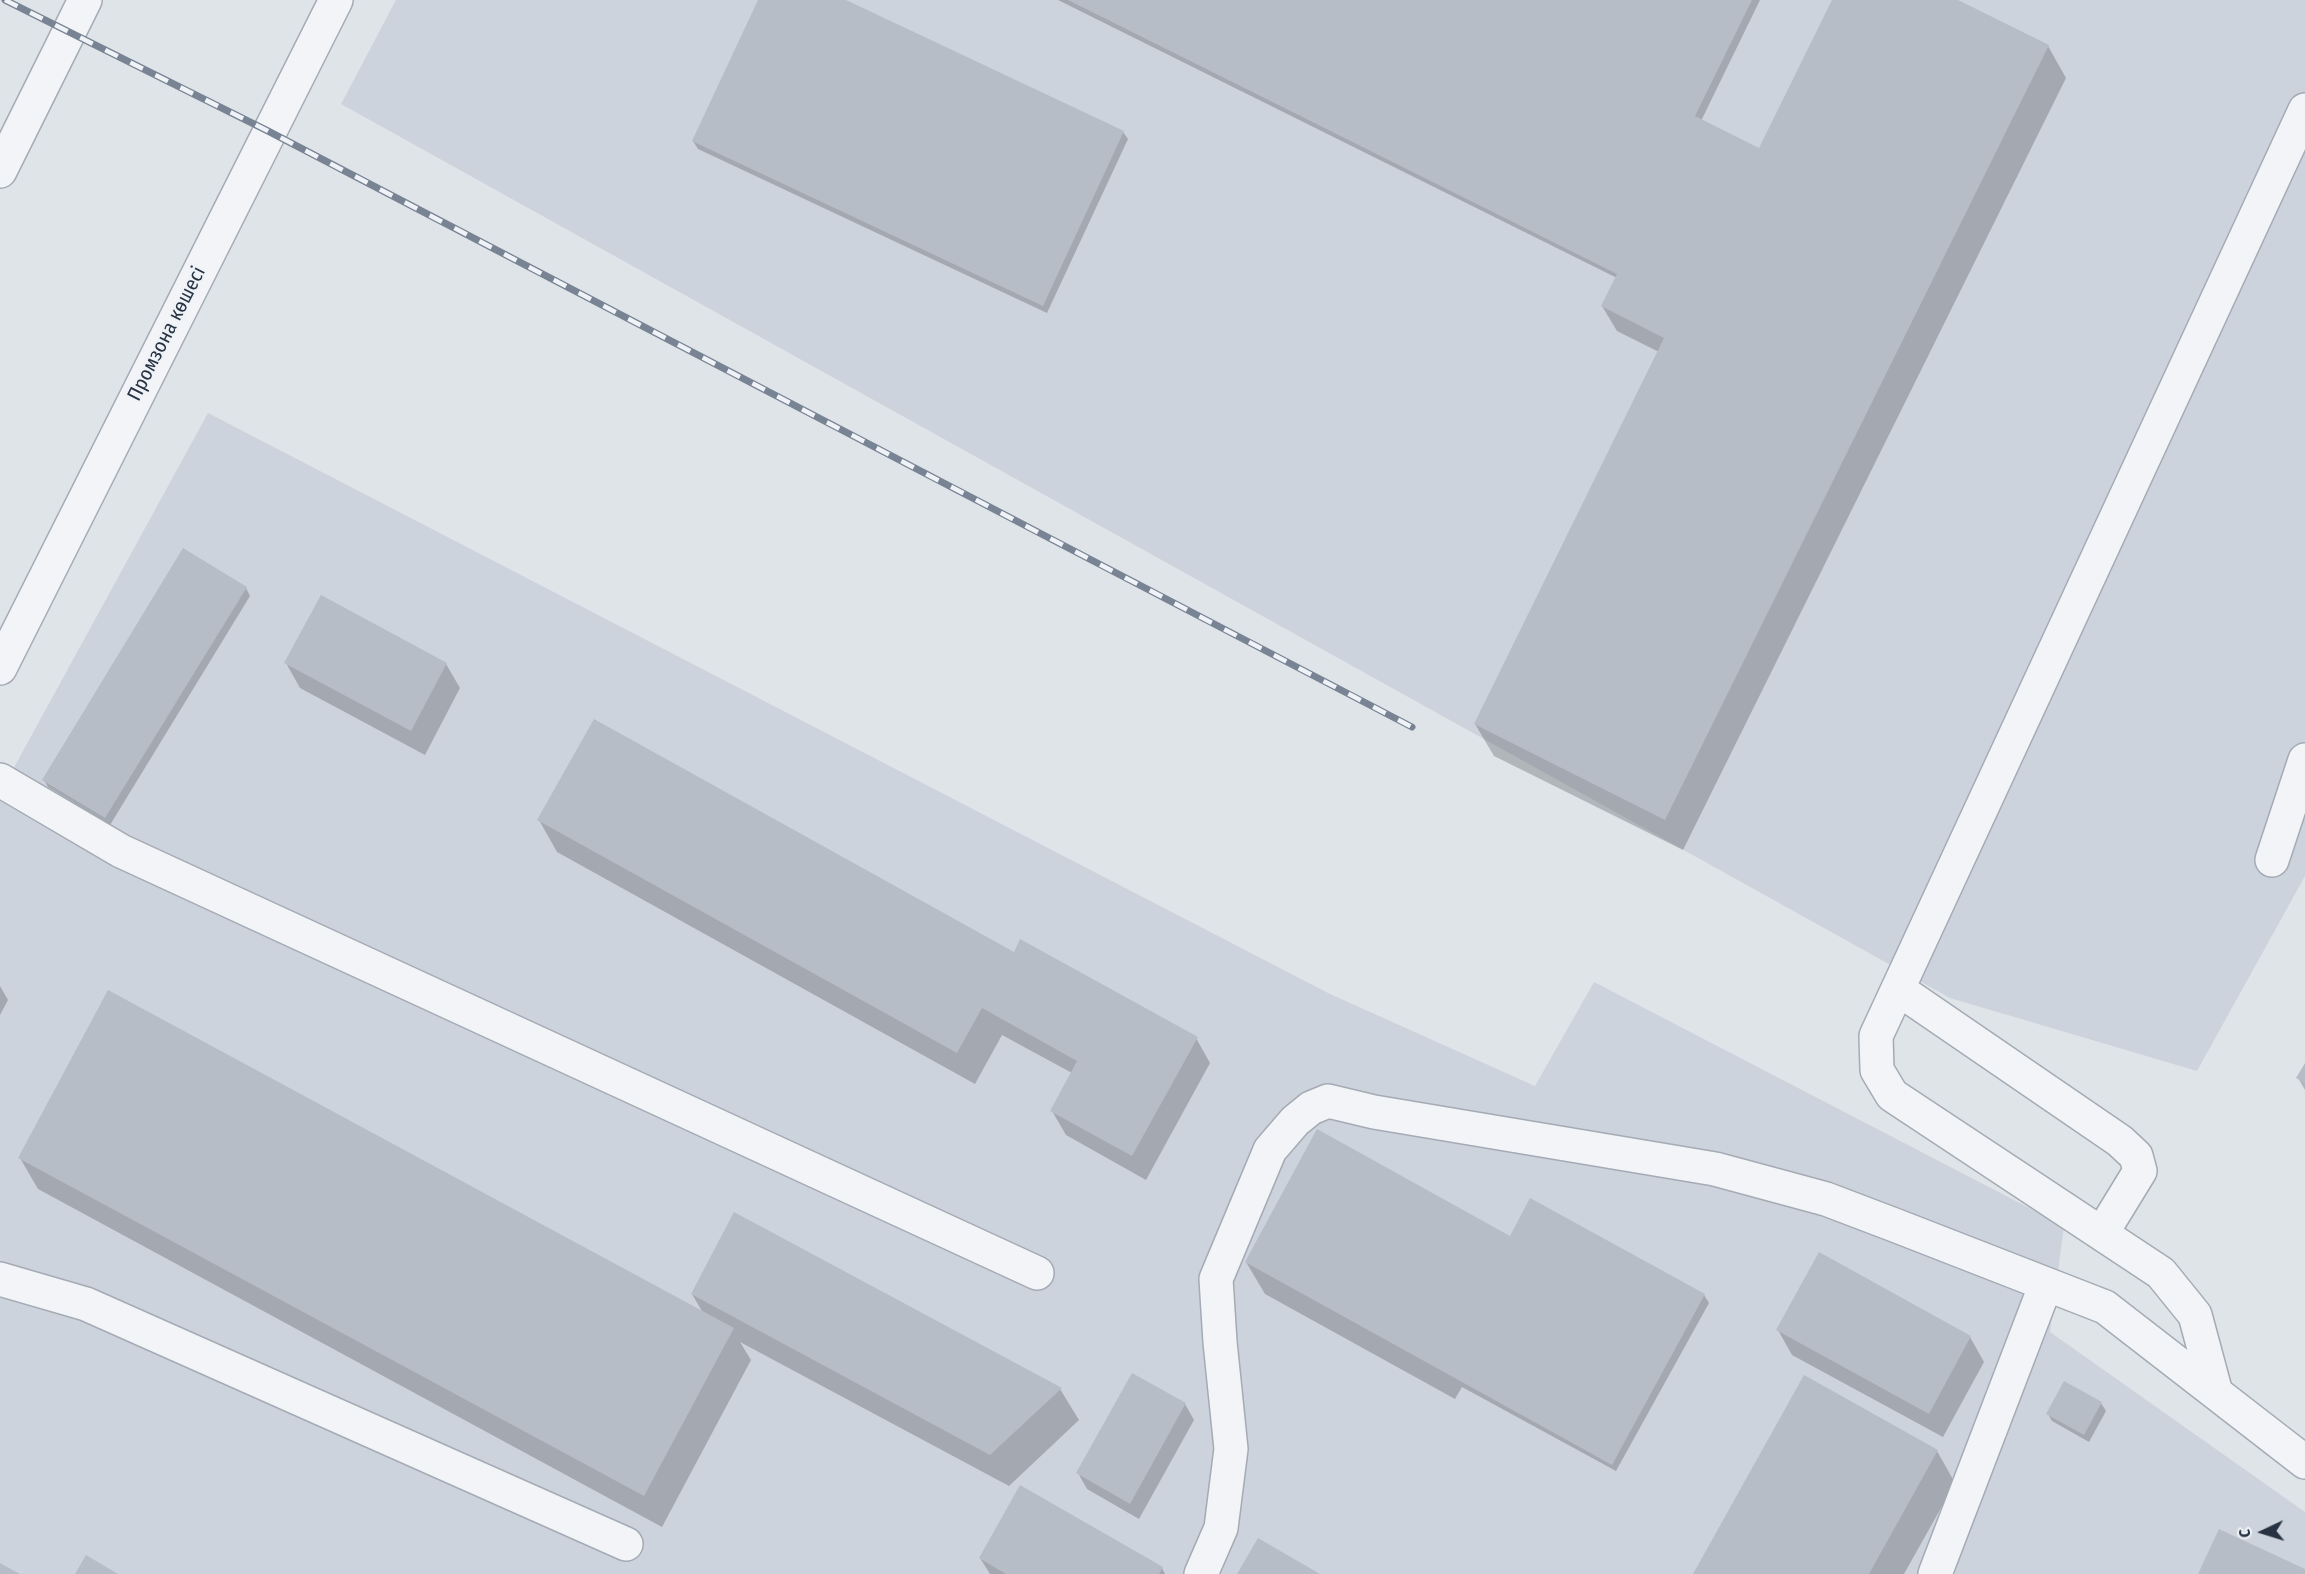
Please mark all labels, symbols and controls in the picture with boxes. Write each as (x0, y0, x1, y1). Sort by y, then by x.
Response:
street label: Промзона көшесі (123, 263, 211, 405)
north arrow (2233, 1502, 2293, 1562)
text: С (2235, 1528, 2254, 1538)

